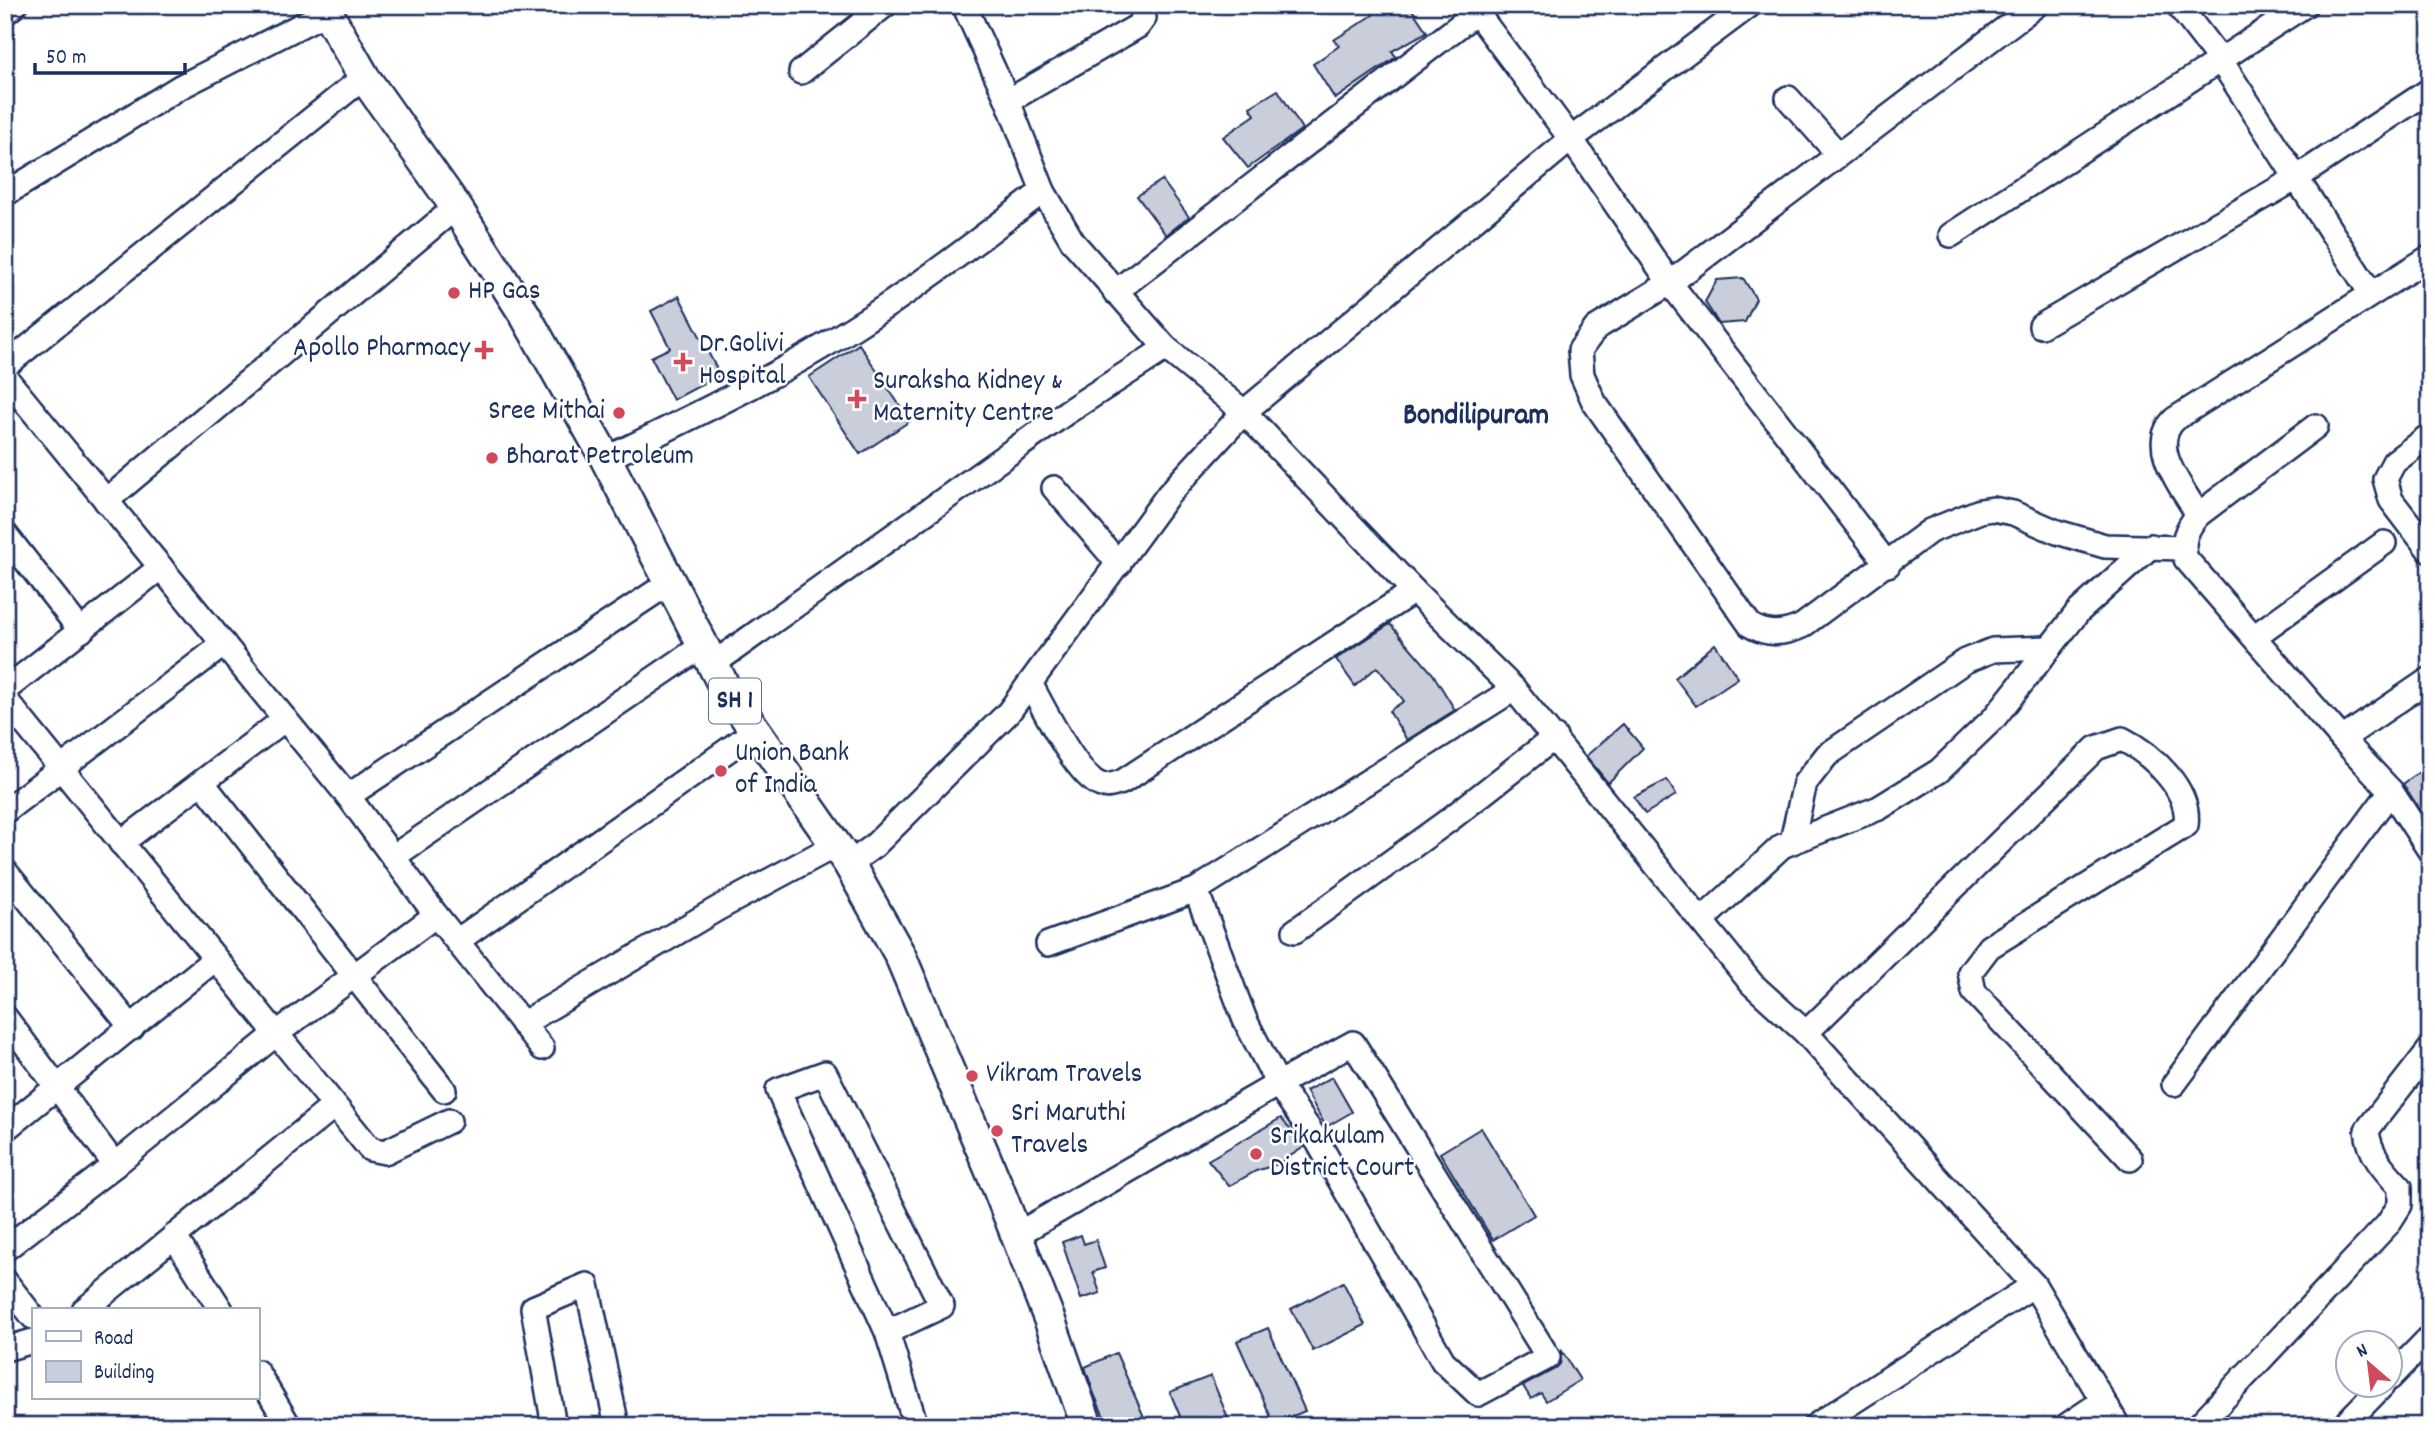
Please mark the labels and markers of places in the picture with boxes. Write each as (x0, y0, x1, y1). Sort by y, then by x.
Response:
place label: HP Gas (468, 273, 541, 313)
marker: HP Gas (446, 285, 462, 301)
place label: Dr.Golivi Hospital (699, 326, 786, 398)
place label: Apollo Pharmacy (293, 330, 471, 370)
marker: Apollo Pharmacy (476, 342, 492, 358)
marker: Dr.Golivi Hospital (673, 352, 693, 372)
place label: Suraksha Kidney & Maternity Centre (873, 363, 1063, 435)
marker: Suraksha Kidney & Maternity Centre (847, 389, 867, 409)
place label: Sree Mithai (488, 393, 605, 433)
marker: Sree Mithai (611, 405, 627, 421)
place label: Bharat Petroleum (506, 438, 694, 478)
marker: Bharat Petroleum (484, 450, 500, 466)
place label: Union Bank of India (735, 735, 849, 807)
marker: Union Bank of India (713, 763, 729, 779)
place label: Vikram Travels (986, 1056, 1142, 1096)
marker: Vikram Travels (964, 1068, 980, 1084)
place label: Sri Maruthi Travels (1011, 1095, 1126, 1167)
place label: Srikakulam District Court (1270, 1118, 1414, 1190)
marker: Sri Maruthi Travels (989, 1123, 1005, 1139)
marker: Srikakulam District Court (1248, 1146, 1264, 1162)

